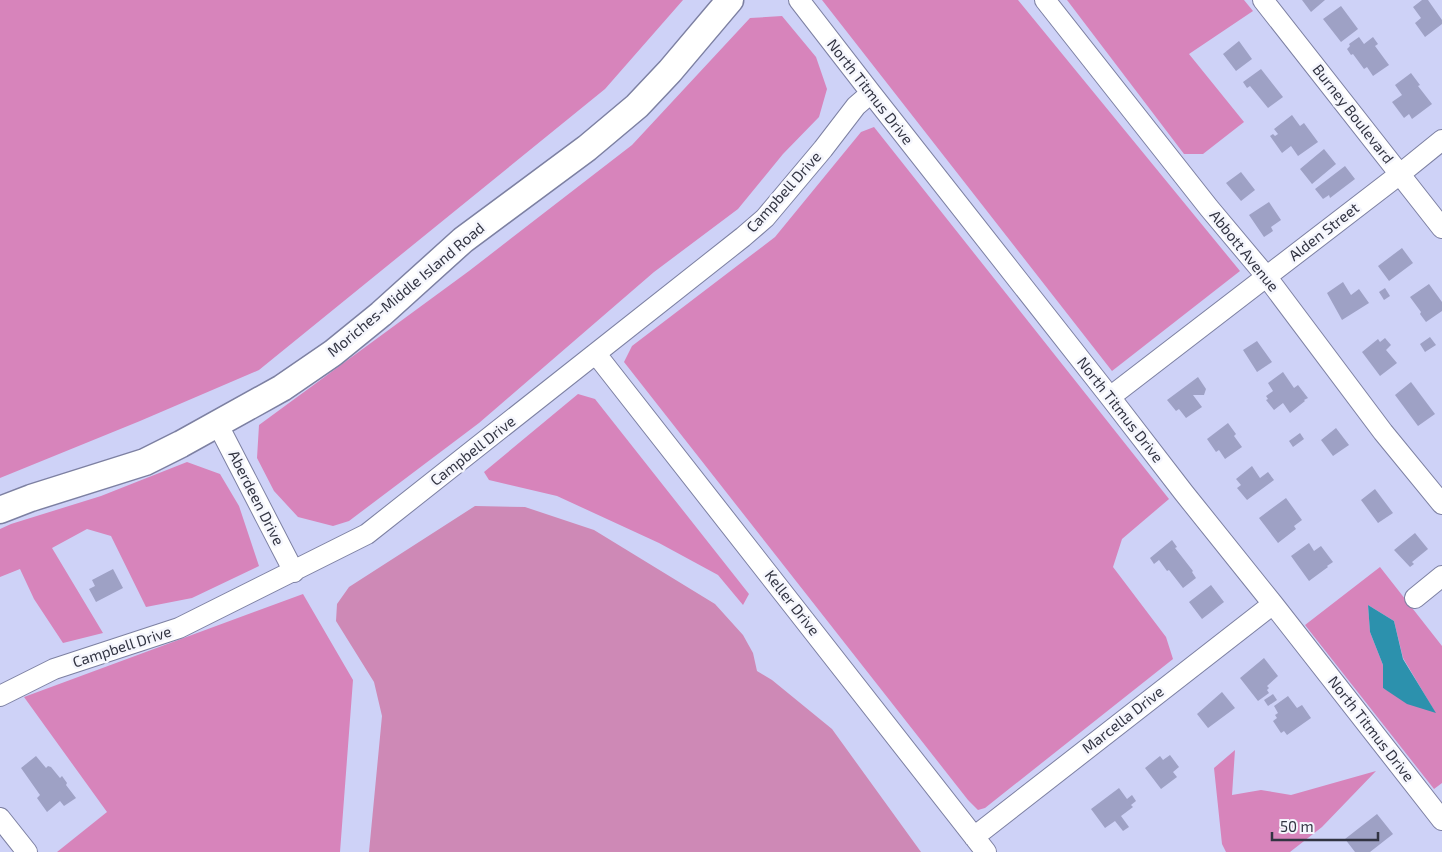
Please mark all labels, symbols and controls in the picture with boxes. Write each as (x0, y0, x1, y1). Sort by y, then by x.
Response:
street label: North Titmus Drive (824, 35, 918, 148)
street label: Burney Boulevard (1309, 60, 1398, 167)
street label: Campbell Drive (742, 147, 824, 236)
street label: Alden Street (1285, 198, 1362, 264)
street label: Abbott Avenue (1206, 206, 1283, 295)
street label: Moriches-Middle Island Road (323, 218, 487, 360)
street label: North Titmus Drive (1074, 353, 1168, 466)
street label: Campbell Drive (426, 411, 518, 489)
street label: Aberdeen Drive (225, 447, 289, 548)
street label: Keller Drive (762, 566, 824, 639)
street label: Campbell Drive (70, 622, 173, 670)
street label: North Titmus Drive (1325, 672, 1419, 785)
street label: Marcella Drive (1078, 682, 1167, 757)
scale bar (1272, 810, 1378, 842)
text: 50 m (1280, 817, 1314, 835)

